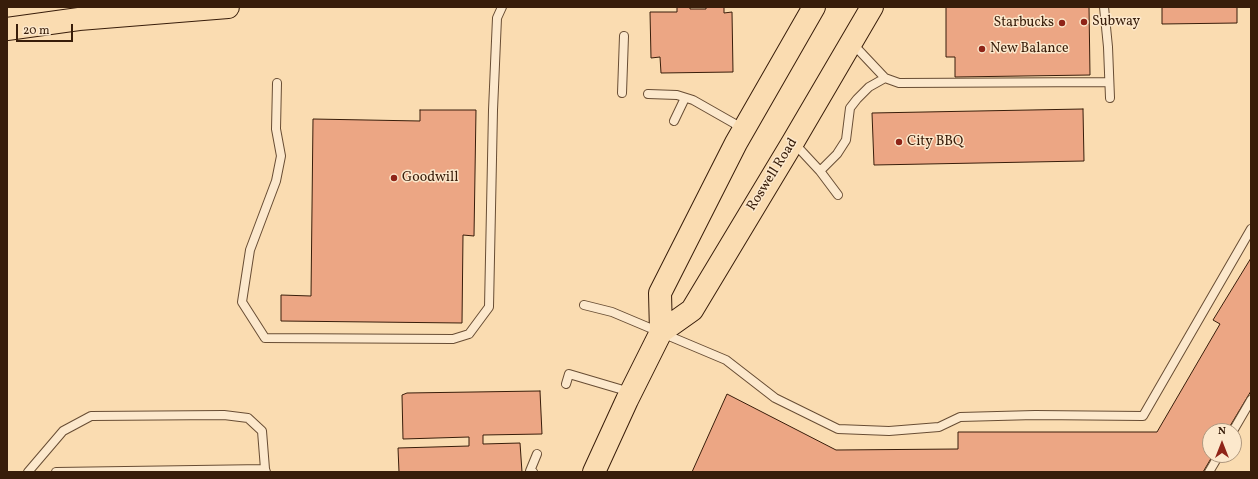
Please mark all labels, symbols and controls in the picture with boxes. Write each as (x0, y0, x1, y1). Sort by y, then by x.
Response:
place label: Subway (1092, 14, 1140, 30)
place label: Starbucks (993, 15, 1054, 31)
scale bar (18, 16, 75, 42)
marker: Subway (1079, 17, 1089, 27)
marker: Starbucks (1057, 18, 1067, 28)
text: 20 m (23, 23, 50, 39)
place label: New Balance (990, 41, 1069, 57)
marker: New Balance (977, 44, 987, 54)
place label: City BBQ (907, 134, 963, 150)
street label: Roswell Road (744, 136, 802, 214)
marker: City BBQ (894, 137, 904, 147)
place label: Goodwill (402, 170, 458, 186)
marker: Goodwill (389, 173, 399, 183)
north arrow (1202, 423, 1242, 463)
text: N (1218, 424, 1226, 439)

